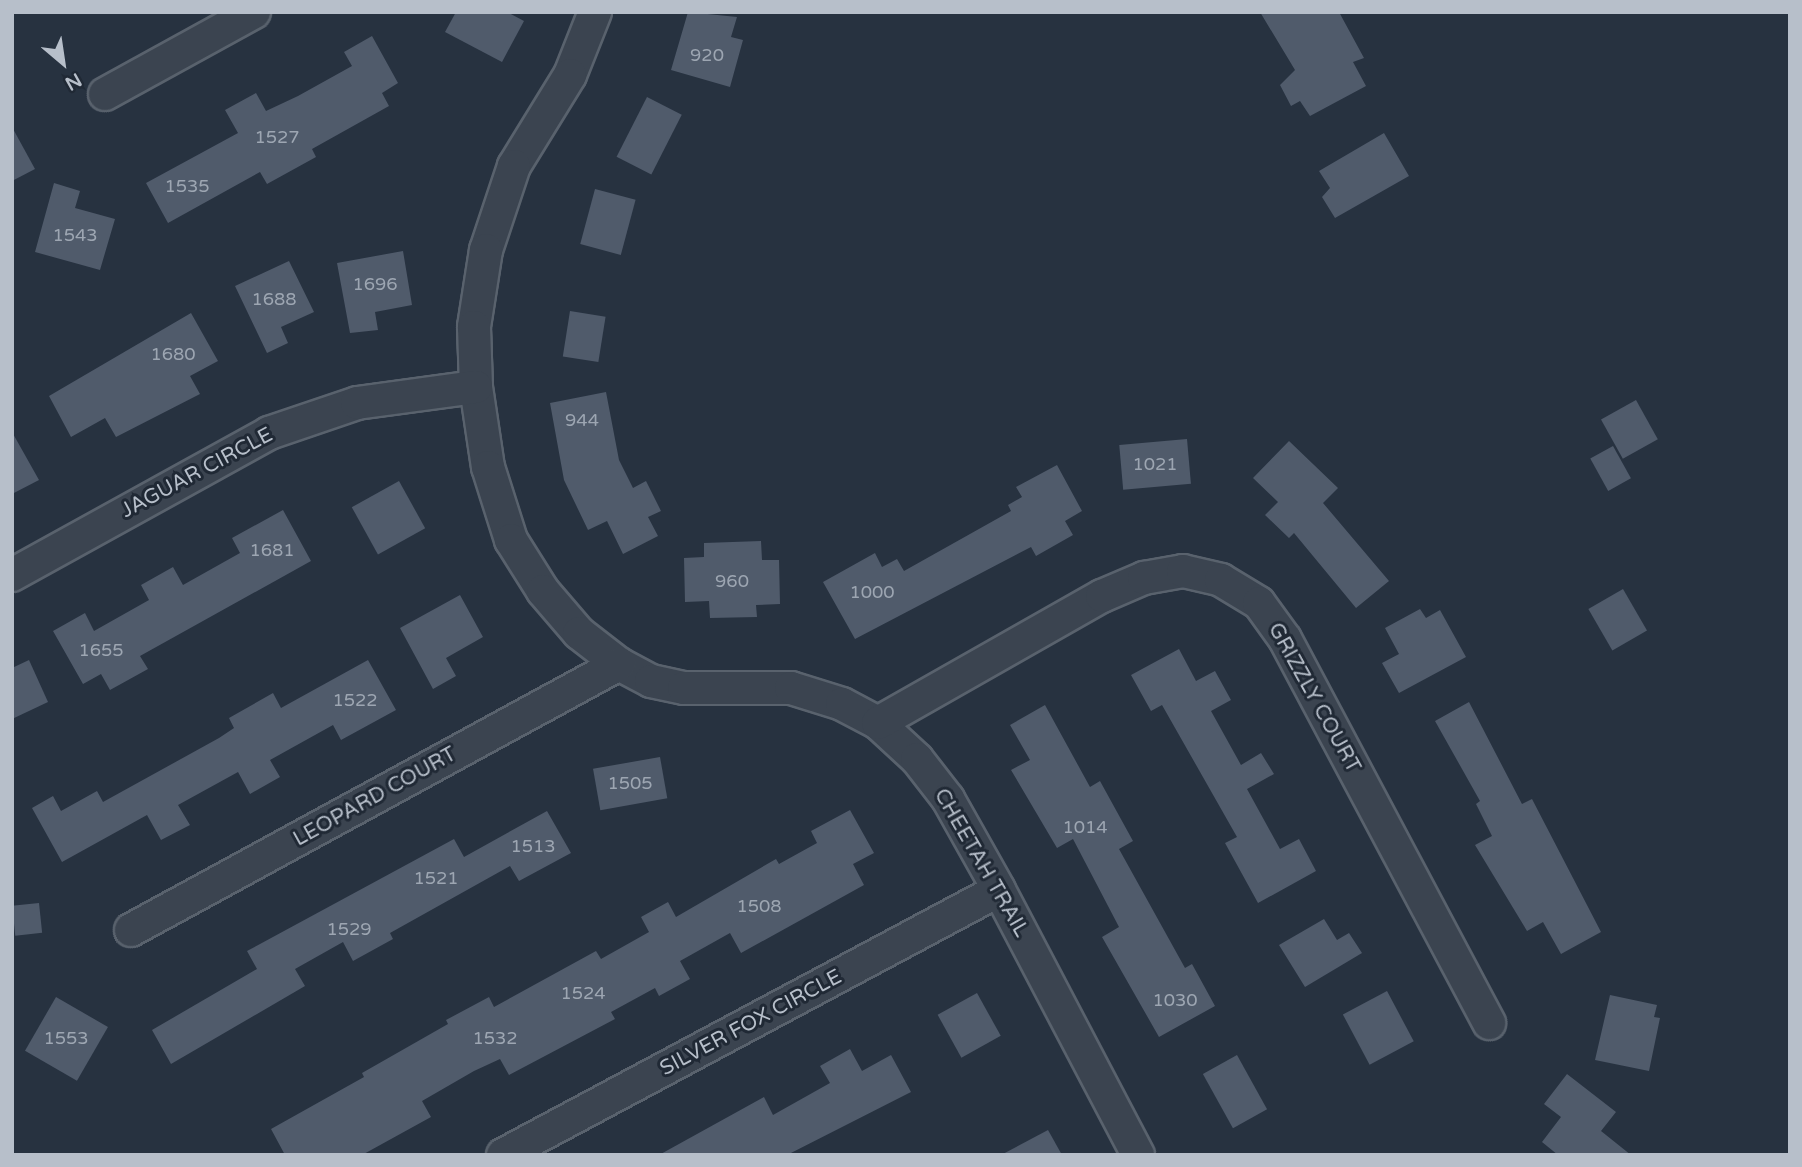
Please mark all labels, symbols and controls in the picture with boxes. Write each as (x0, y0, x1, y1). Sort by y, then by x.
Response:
north arrow (28, 28, 98, 98)
house number: 920 (690, 44, 724, 66)
text: N (61, 68, 85, 95)
house number: 1527 (254, 126, 300, 148)
house number: 1535 (164, 175, 210, 197)
house number: 1543 (52, 224, 98, 246)
house number: 1696 (352, 273, 398, 295)
house number: 1688 (251, 288, 297, 310)
house number: 1680 (150, 343, 196, 365)
house number: 944 (565, 409, 599, 431)
street label: JAGUAR CIRCLE (117, 422, 277, 524)
house number: 1021 (1132, 453, 1178, 475)
house number: 1681 (249, 539, 295, 561)
house number: 960 (715, 570, 749, 592)
house number: 1000 (849, 581, 895, 603)
street label: GRIZZLY COURT (1262, 619, 1366, 777)
house number: 1655 (78, 639, 124, 661)
house number: 1522 (332, 689, 378, 711)
street label: LEOPARD COURT (289, 742, 461, 852)
house number: 1505 (607, 772, 653, 794)
street label: CHEETAH TRAIL (928, 784, 1034, 942)
house number: 1014 (1062, 816, 1108, 838)
house number: 1513 (510, 835, 556, 857)
house number: 1521 (413, 867, 459, 889)
house number: 1508 (736, 895, 782, 917)
house number: 1529 (326, 918, 372, 940)
street label: SILVER FOX CIRCLE (656, 964, 846, 1082)
house number: 1524 (560, 982, 606, 1004)
house number: 1030 (1152, 989, 1198, 1011)
house number: 1553 (43, 1027, 89, 1049)
house number: 1532 (472, 1027, 518, 1049)

